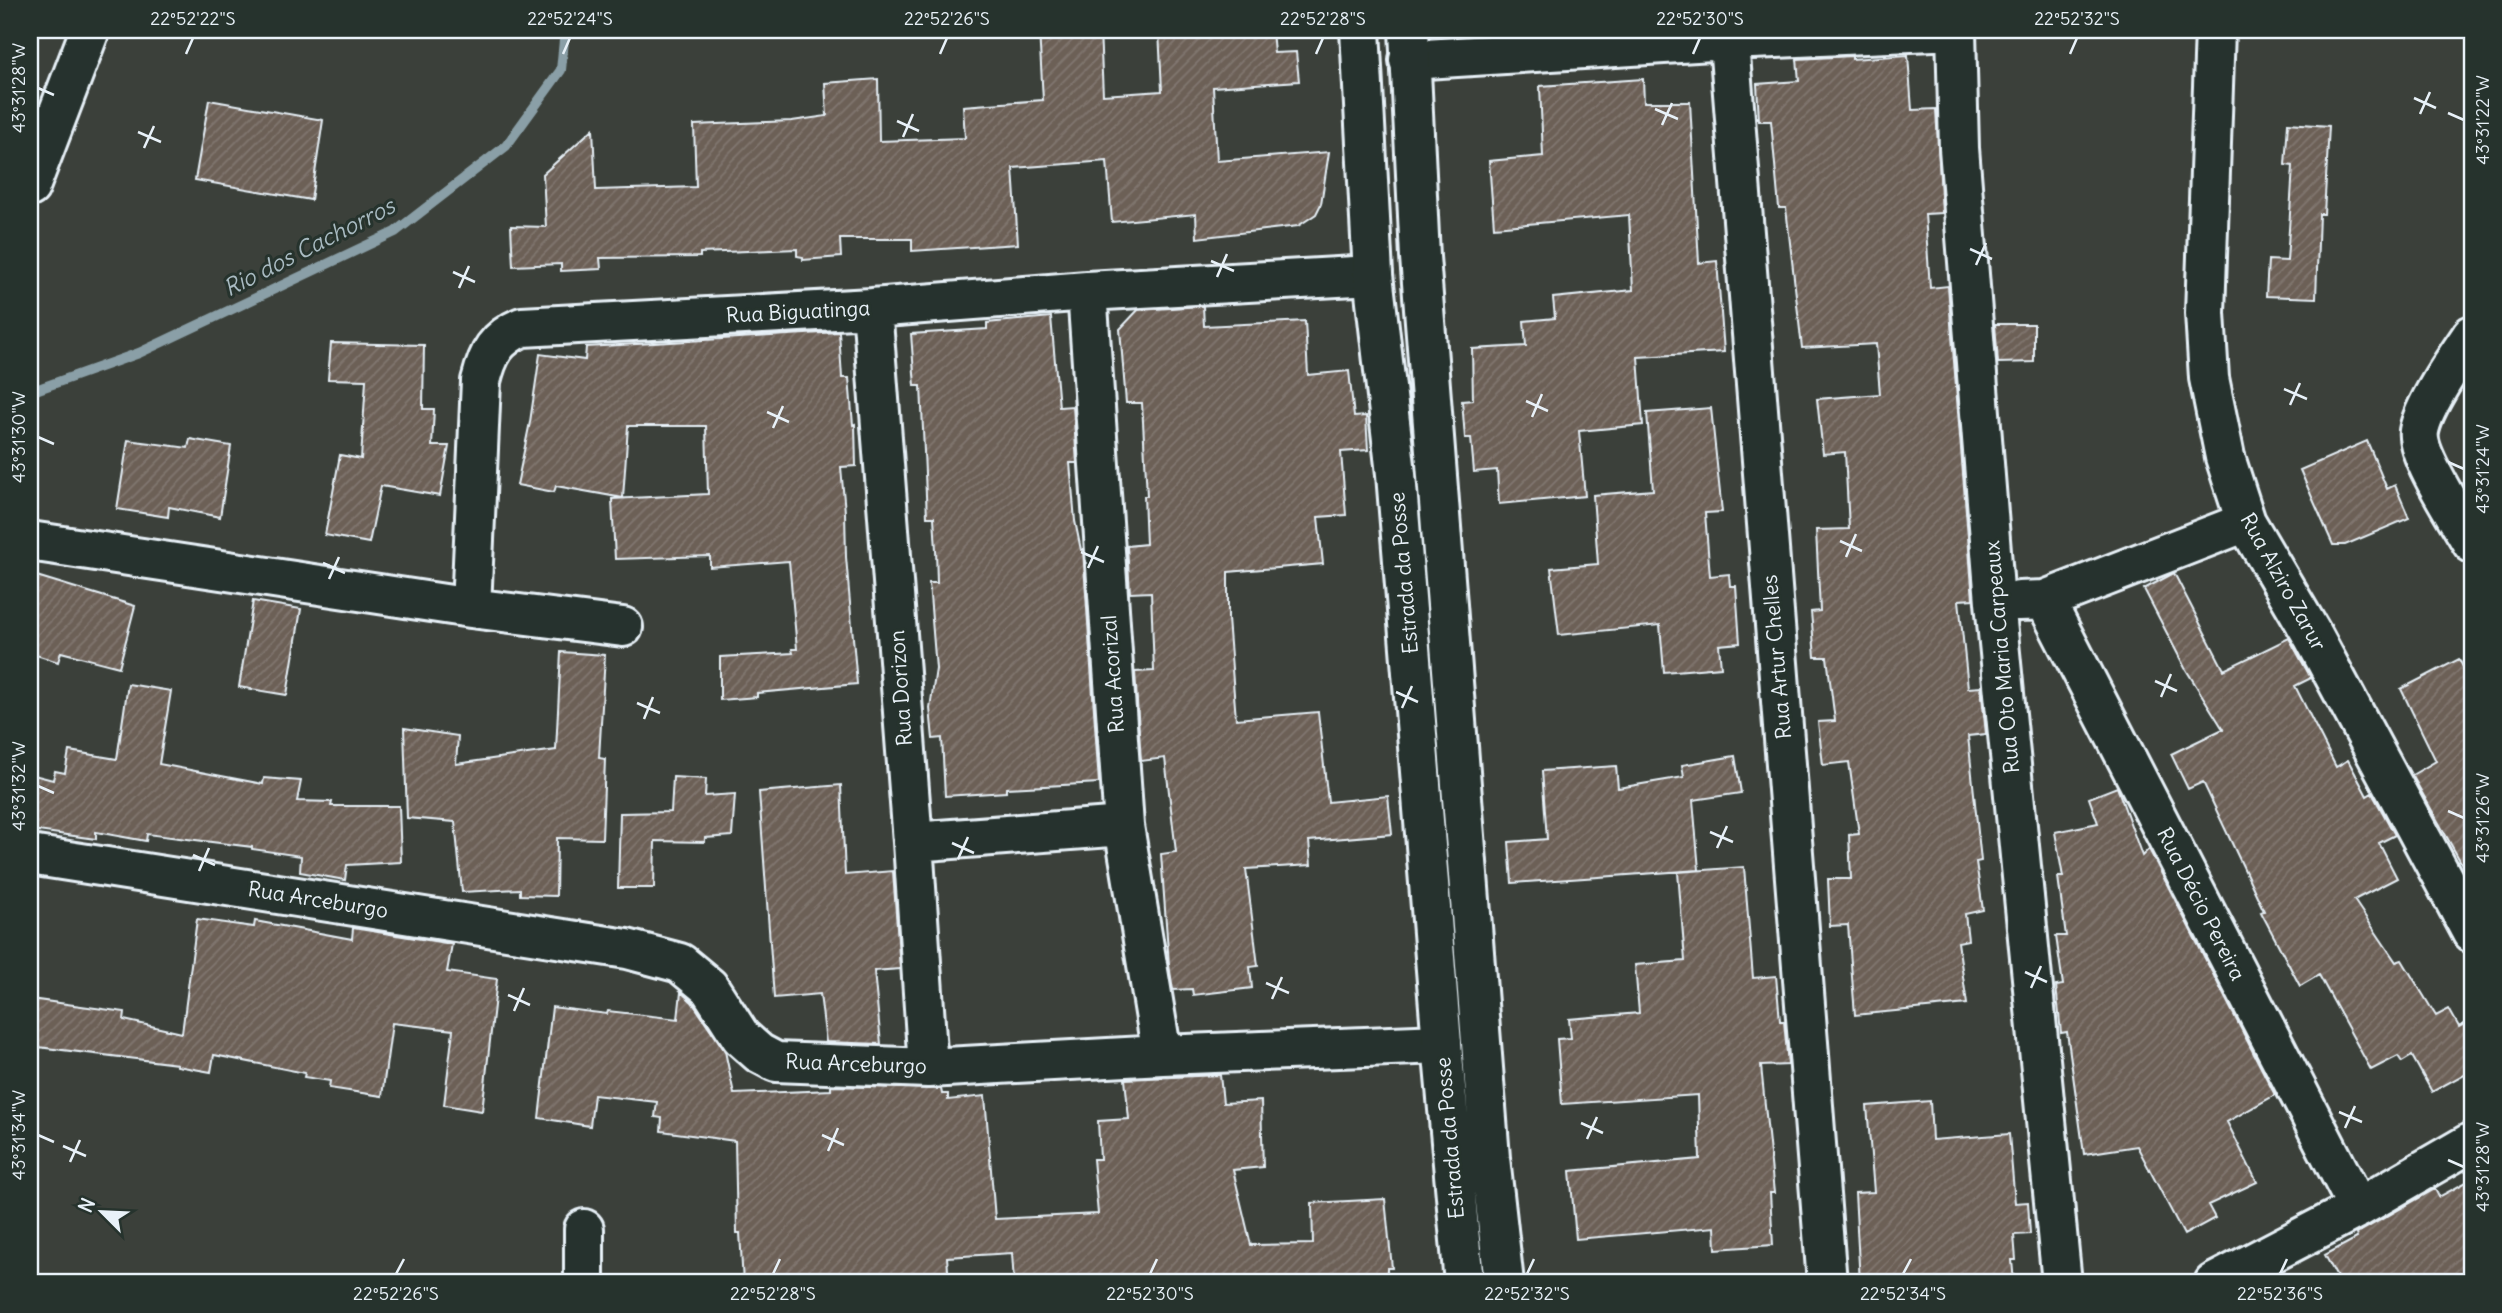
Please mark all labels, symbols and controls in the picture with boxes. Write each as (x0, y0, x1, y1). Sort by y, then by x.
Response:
text: 22°52'22"S (150, 7, 236, 30)
text: 22°52'24"S (527, 7, 613, 30)
text: 22°52'26"S (904, 7, 990, 30)
text: 22°52'28"S (1280, 7, 1366, 30)
text: 22°52'30"S (1656, 7, 1744, 30)
text: 22°52'32"S (2034, 7, 2120, 30)
text: 43°31'28"W (7, 43, 30, 133)
text: 43°31'22"W (2471, 75, 2494, 165)
water label: Rio dos Cachorros (218, 190, 401, 302)
street label: Rua Biguatinga (725, 294, 871, 329)
text: 43°31'30"W (7, 391, 30, 483)
text: 43°31'24"W (2471, 424, 2494, 514)
street label: Estrada da Posse (1383, 491, 1424, 655)
street label: Rua Alziro Zarur (2234, 508, 2333, 656)
street label: Rua Oto Maria Carpeaux (1978, 539, 2025, 775)
street label: Rua Artur Chelles (1756, 574, 1797, 740)
street label: Rua Acorizal (1095, 614, 1130, 734)
street label: Rua Dorizon (883, 629, 918, 747)
text: 43°31'32"W (7, 741, 30, 831)
text: 43°31'26"W (2471, 773, 2494, 863)
street label: Rua Décio Pereira (2151, 823, 2252, 985)
street label: Rua Arceburgo (246, 875, 390, 924)
street label: Rua Arceburgo (785, 1048, 927, 1079)
street label: Estrada da Posse (1429, 1056, 1470, 1220)
text: 43°31'34"W (7, 1090, 30, 1180)
text: 43°31'28"W (2471, 1122, 2494, 1212)
north arrow (66, 1176, 136, 1246)
text: N (73, 1194, 100, 1216)
text: 22°52'26"S (353, 1282, 439, 1305)
text: 22°52'28"S (730, 1282, 816, 1305)
text: 22°52'30"S (1106, 1282, 1194, 1305)
text: 22°52'32"S (1484, 1282, 1570, 1305)
text: 22°52'34"S (1860, 1282, 1946, 1305)
text: 22°52'36"S (2237, 1282, 2323, 1305)

